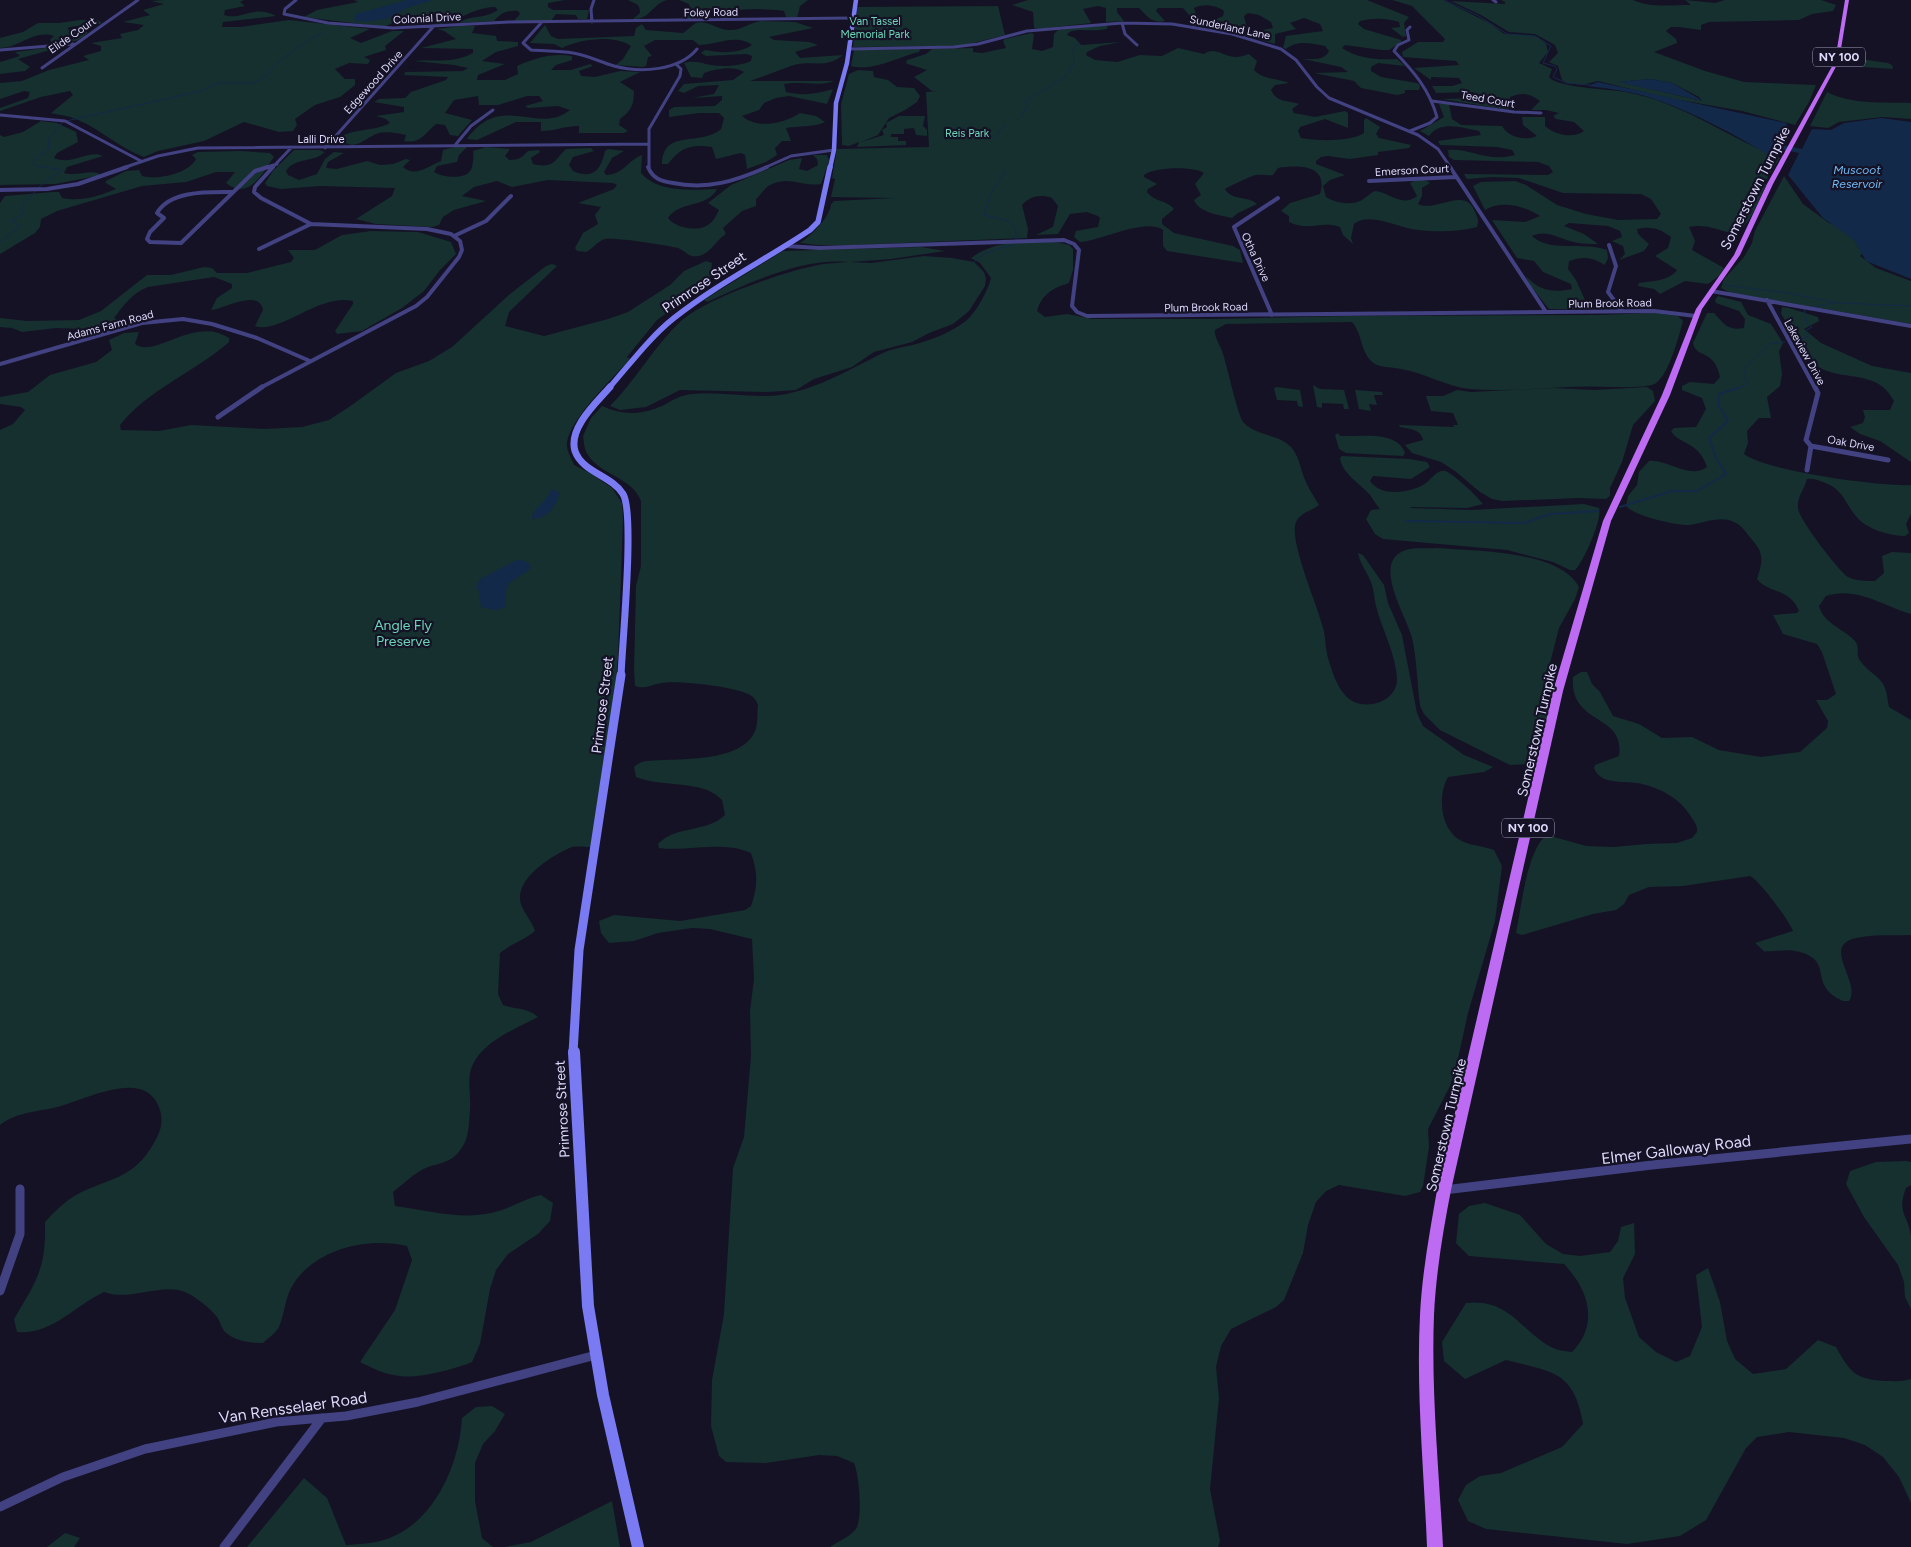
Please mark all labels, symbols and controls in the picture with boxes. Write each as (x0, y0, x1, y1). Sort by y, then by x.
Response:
street label: Foley Road (684, 6, 738, 19)
street label: Colonial Drive (393, 10, 461, 27)
street label: Sunderland Lane (1188, 13, 1271, 42)
street label: Elide Court (46, 14, 99, 57)
park label: Van Tassel Memorial Park (841, 15, 910, 41)
street label: Edgewood Drive (341, 48, 405, 117)
road number: NY 100 (1813, 48, 1865, 66)
street label: Teed Court (1460, 88, 1516, 111)
street label: Somerstown Turnpike (1717, 123, 1794, 253)
park label: Reis Park (945, 127, 990, 140)
street label: Lalli Drive (298, 133, 344, 146)
street label: Emerson Court (1375, 162, 1449, 179)
water label: Muscoot Reservoir (1832, 163, 1883, 191)
street label: Otha Drive (1239, 231, 1273, 284)
street label: Primrose Street (659, 248, 750, 317)
street label: Plum Brook Road (1568, 296, 1652, 311)
street label: Plum Brook Road (1164, 300, 1248, 315)
street label: Adams Farm Road (65, 308, 155, 343)
street label: Lakeview Drive (1781, 317, 1828, 387)
street label: Oak Drive (1826, 433, 1876, 454)
park label: Angle Fly Preserve (374, 617, 432, 650)
street label: Primrose Street (588, 656, 617, 755)
street label: Somerstown Turnpike (1514, 661, 1561, 798)
road number: NY 100 (1502, 818, 1554, 838)
street label: Somerstown Turnpike (1423, 1056, 1470, 1193)
street label: Primrose Street (551, 1060, 574, 1158)
street label: Elmer Galloway Road (1600, 1131, 1752, 1168)
street label: Van Rensselaer Road (218, 1388, 368, 1427)

